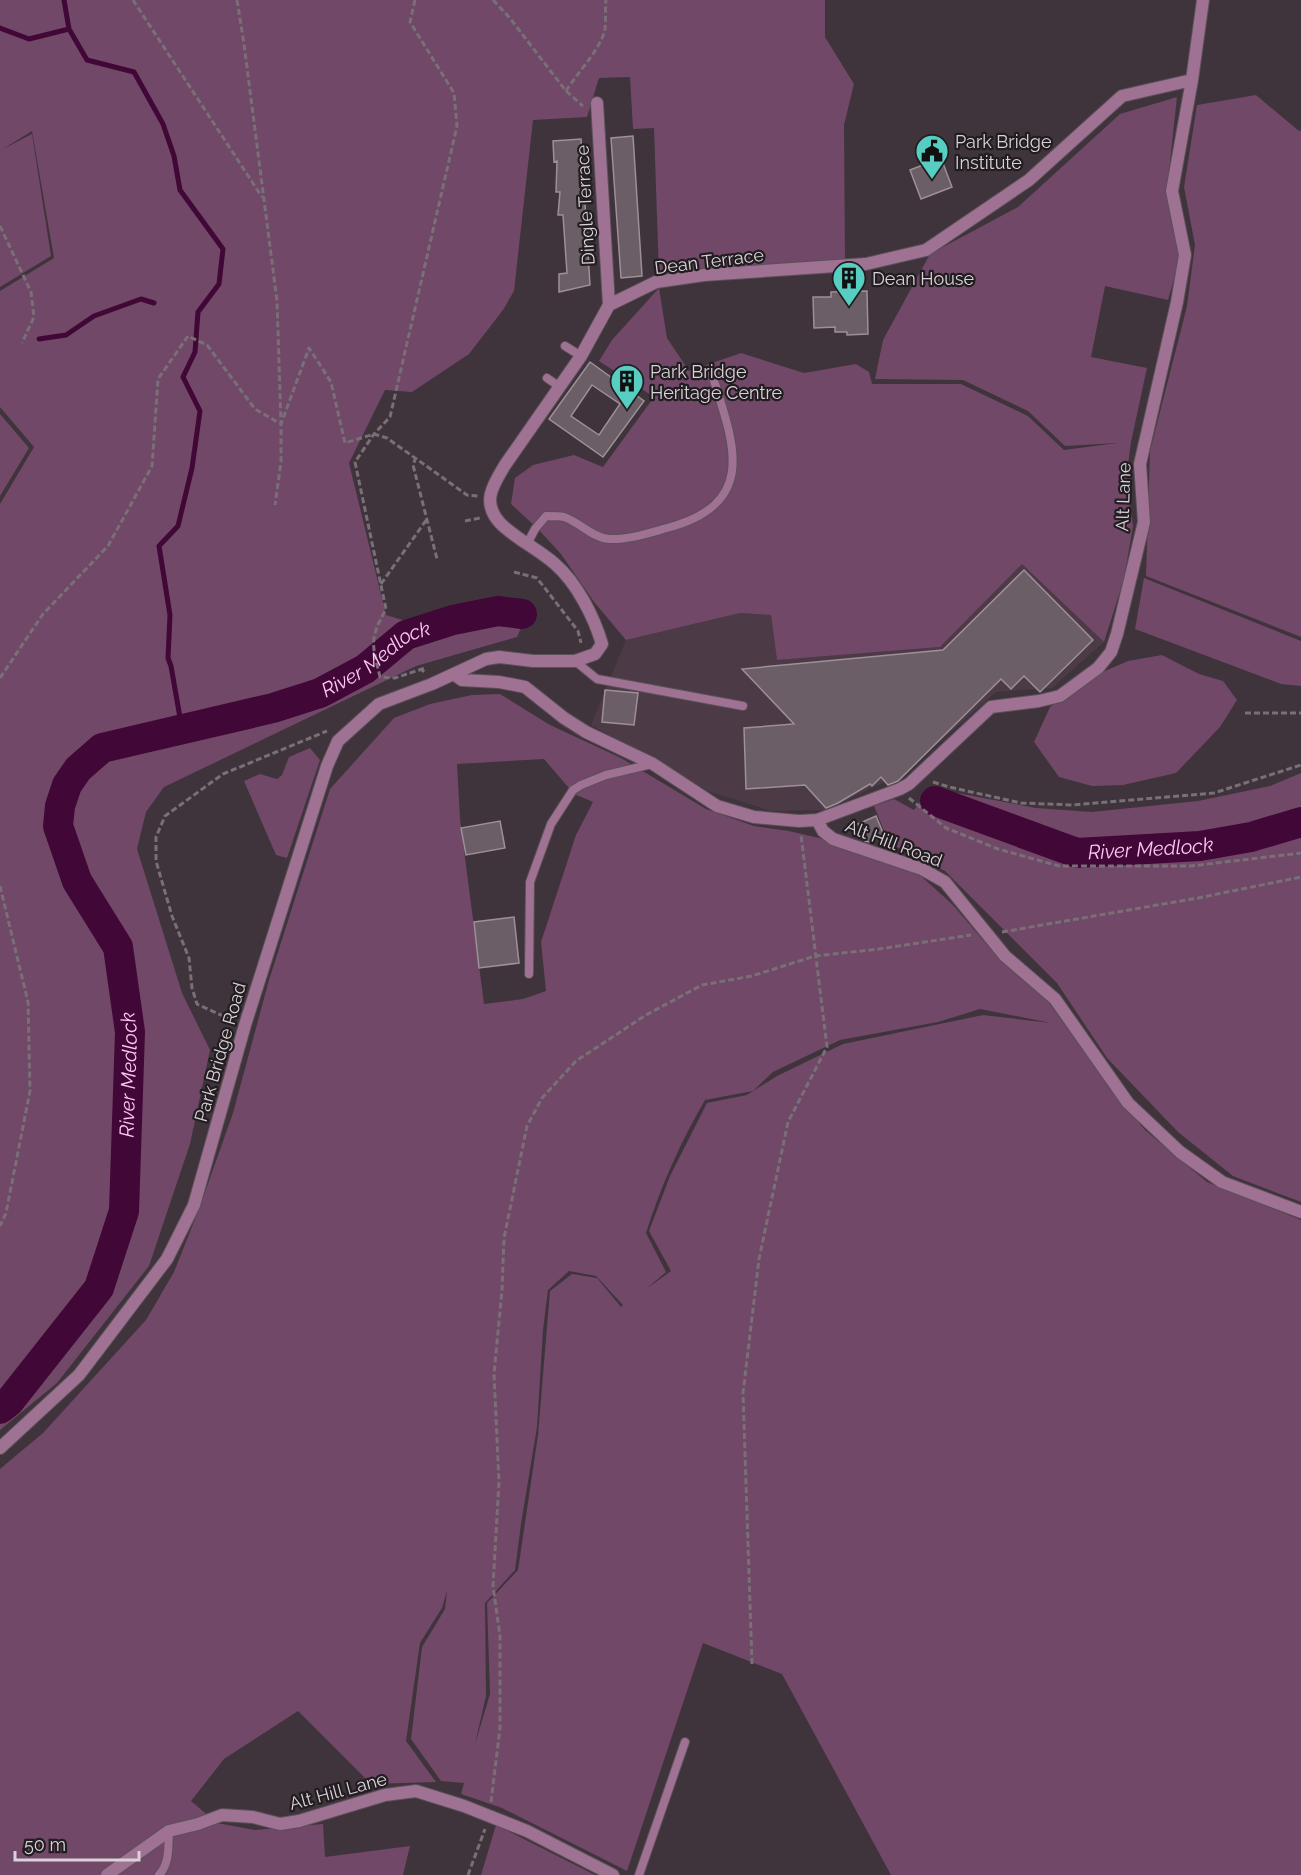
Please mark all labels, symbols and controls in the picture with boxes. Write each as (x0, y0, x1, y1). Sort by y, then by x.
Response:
place label: Park Bridge Institute (955, 131, 1052, 173)
public building icon: Park Bridge Institute (914, 133, 950, 180)
street label: Dingle Terrace (571, 144, 599, 266)
street label: Dean Terrace (653, 244, 765, 278)
building icon: Dean House (831, 260, 867, 307)
place label: Dean House (872, 268, 975, 289)
place label: Park Bridge Heritage Centre (650, 361, 782, 403)
building icon: Park Bridge Heritage Centre (609, 363, 645, 410)
street label: Alt Lane (1111, 462, 1135, 532)
water label: River Medlock (317, 616, 433, 702)
street label: Alt Hill Road (843, 815, 945, 871)
water label: River Medlock (1087, 832, 1216, 864)
street label: Park Bridge Road (190, 980, 250, 1124)
water label: River Medlock (114, 1010, 142, 1138)
street label: Alt Hill Lane (287, 1768, 389, 1814)
scale bar (15, 1824, 140, 1862)
text: 50 m (24, 1834, 66, 1855)

